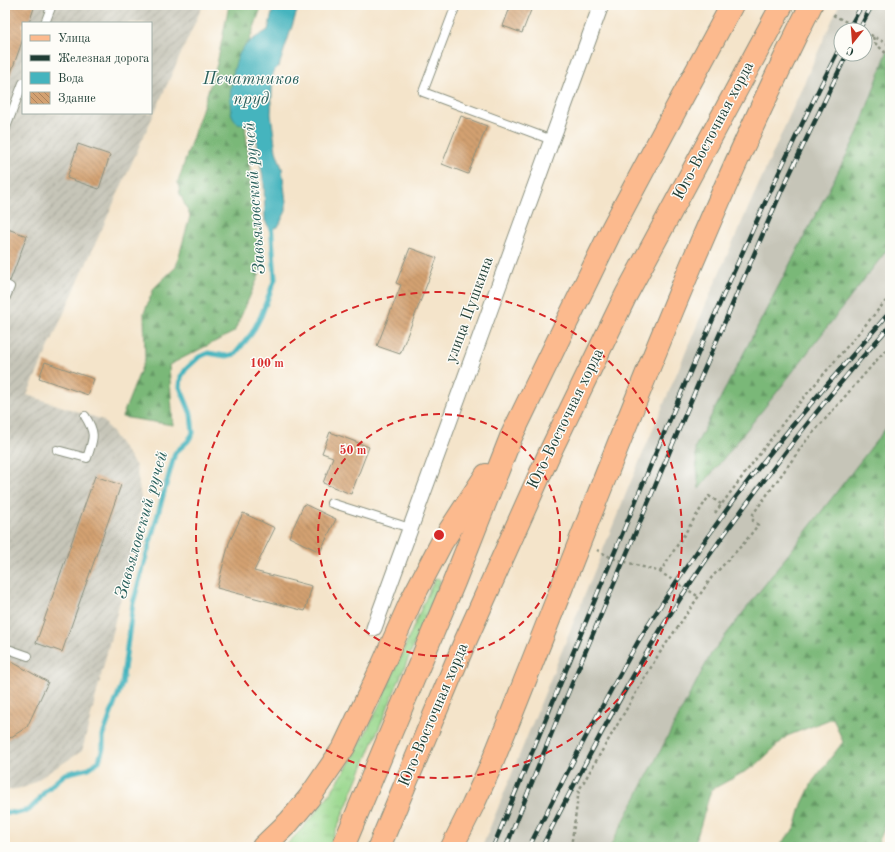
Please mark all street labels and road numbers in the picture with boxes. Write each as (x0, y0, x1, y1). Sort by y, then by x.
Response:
street label: Юго-Восточная хорда (671, 59, 757, 203)
street label: улица Пушкина (443, 255, 497, 365)
street label: Юго-Восточная хорда (525, 346, 607, 492)
street label: Юго-Восточная хорда (396, 641, 472, 789)

